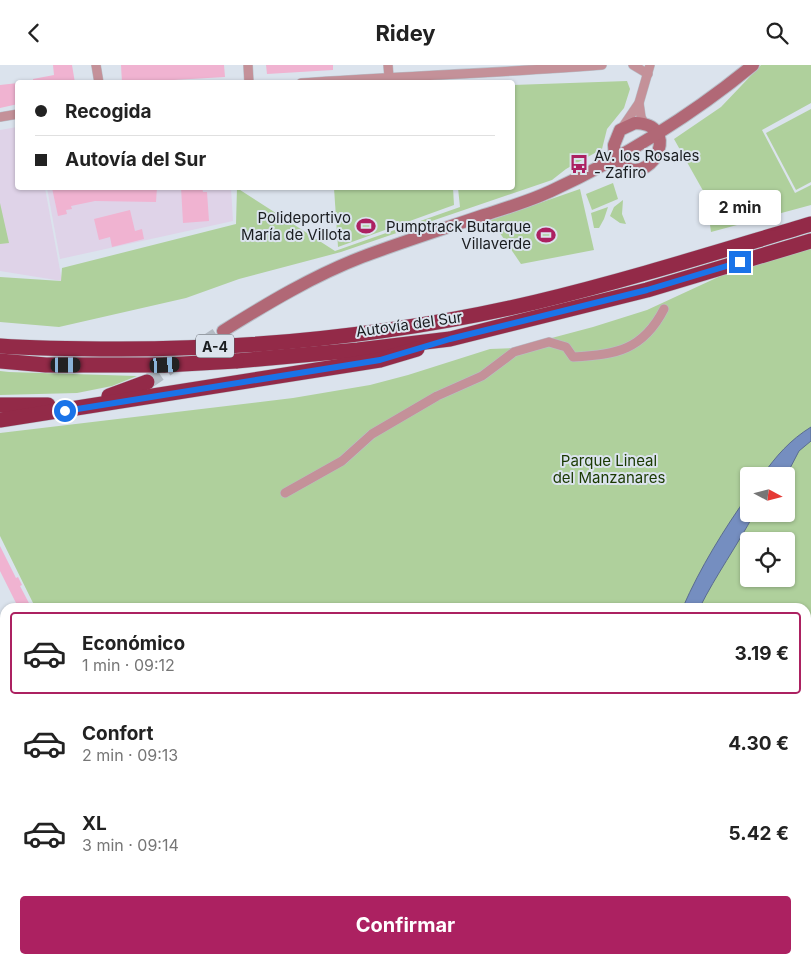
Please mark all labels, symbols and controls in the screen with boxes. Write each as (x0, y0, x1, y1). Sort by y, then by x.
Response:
icon: back (20, 19, 48, 47)
icon: search (763, 19, 791, 47)
text: Ridey (375, 20, 436, 46)
text: Recogida (65, 100, 152, 123)
place label: Av. los Rosales - Zafiro (594, 146, 700, 182)
text: Autovía del Sur (65, 148, 206, 171)
bus stop icon: Av. los Rosales - Zafiro (568, 153, 590, 175)
callout: 2 min (699, 189, 781, 225)
text: 2 min (719, 197, 761, 217)
place label: Polideportivo María de Villota (241, 208, 351, 244)
sports icon: Polideportivo María de Villota (355, 215, 377, 237)
place label: Pumptrack Butarque Villaverde (386, 217, 531, 253)
sports icon: Pumptrack Butarque Villaverde (535, 224, 557, 246)
route end (729, 251, 751, 273)
street label: Autovía del Sur (355, 307, 464, 341)
road number: A-4 (196, 335, 234, 357)
car (149, 357, 180, 373)
car (51, 358, 81, 373)
route start (54, 400, 76, 422)
park label: Parque Lineal del Manzanares (553, 451, 665, 487)
north arrow (740, 467, 795, 523)
map controls (740, 467, 795, 587)
button: locate (740, 532, 795, 587)
icon: car (22, 631, 67, 676)
text: Económico (82, 632, 185, 655)
text: 3.19 € (734, 642, 789, 665)
text: 1 min · 09:12 (82, 655, 175, 675)
icon: car (22, 721, 67, 766)
text: Confort (82, 722, 153, 745)
text: 4.30 € (728, 732, 789, 755)
text: 2 min · 09:13 (82, 745, 178, 765)
icon: car (22, 811, 67, 856)
text: XL (82, 812, 107, 835)
text: 5.42 € (729, 822, 789, 845)
text: 3 min · 09:14 (82, 835, 179, 855)
button: Confirmar (20, 896, 791, 954)

